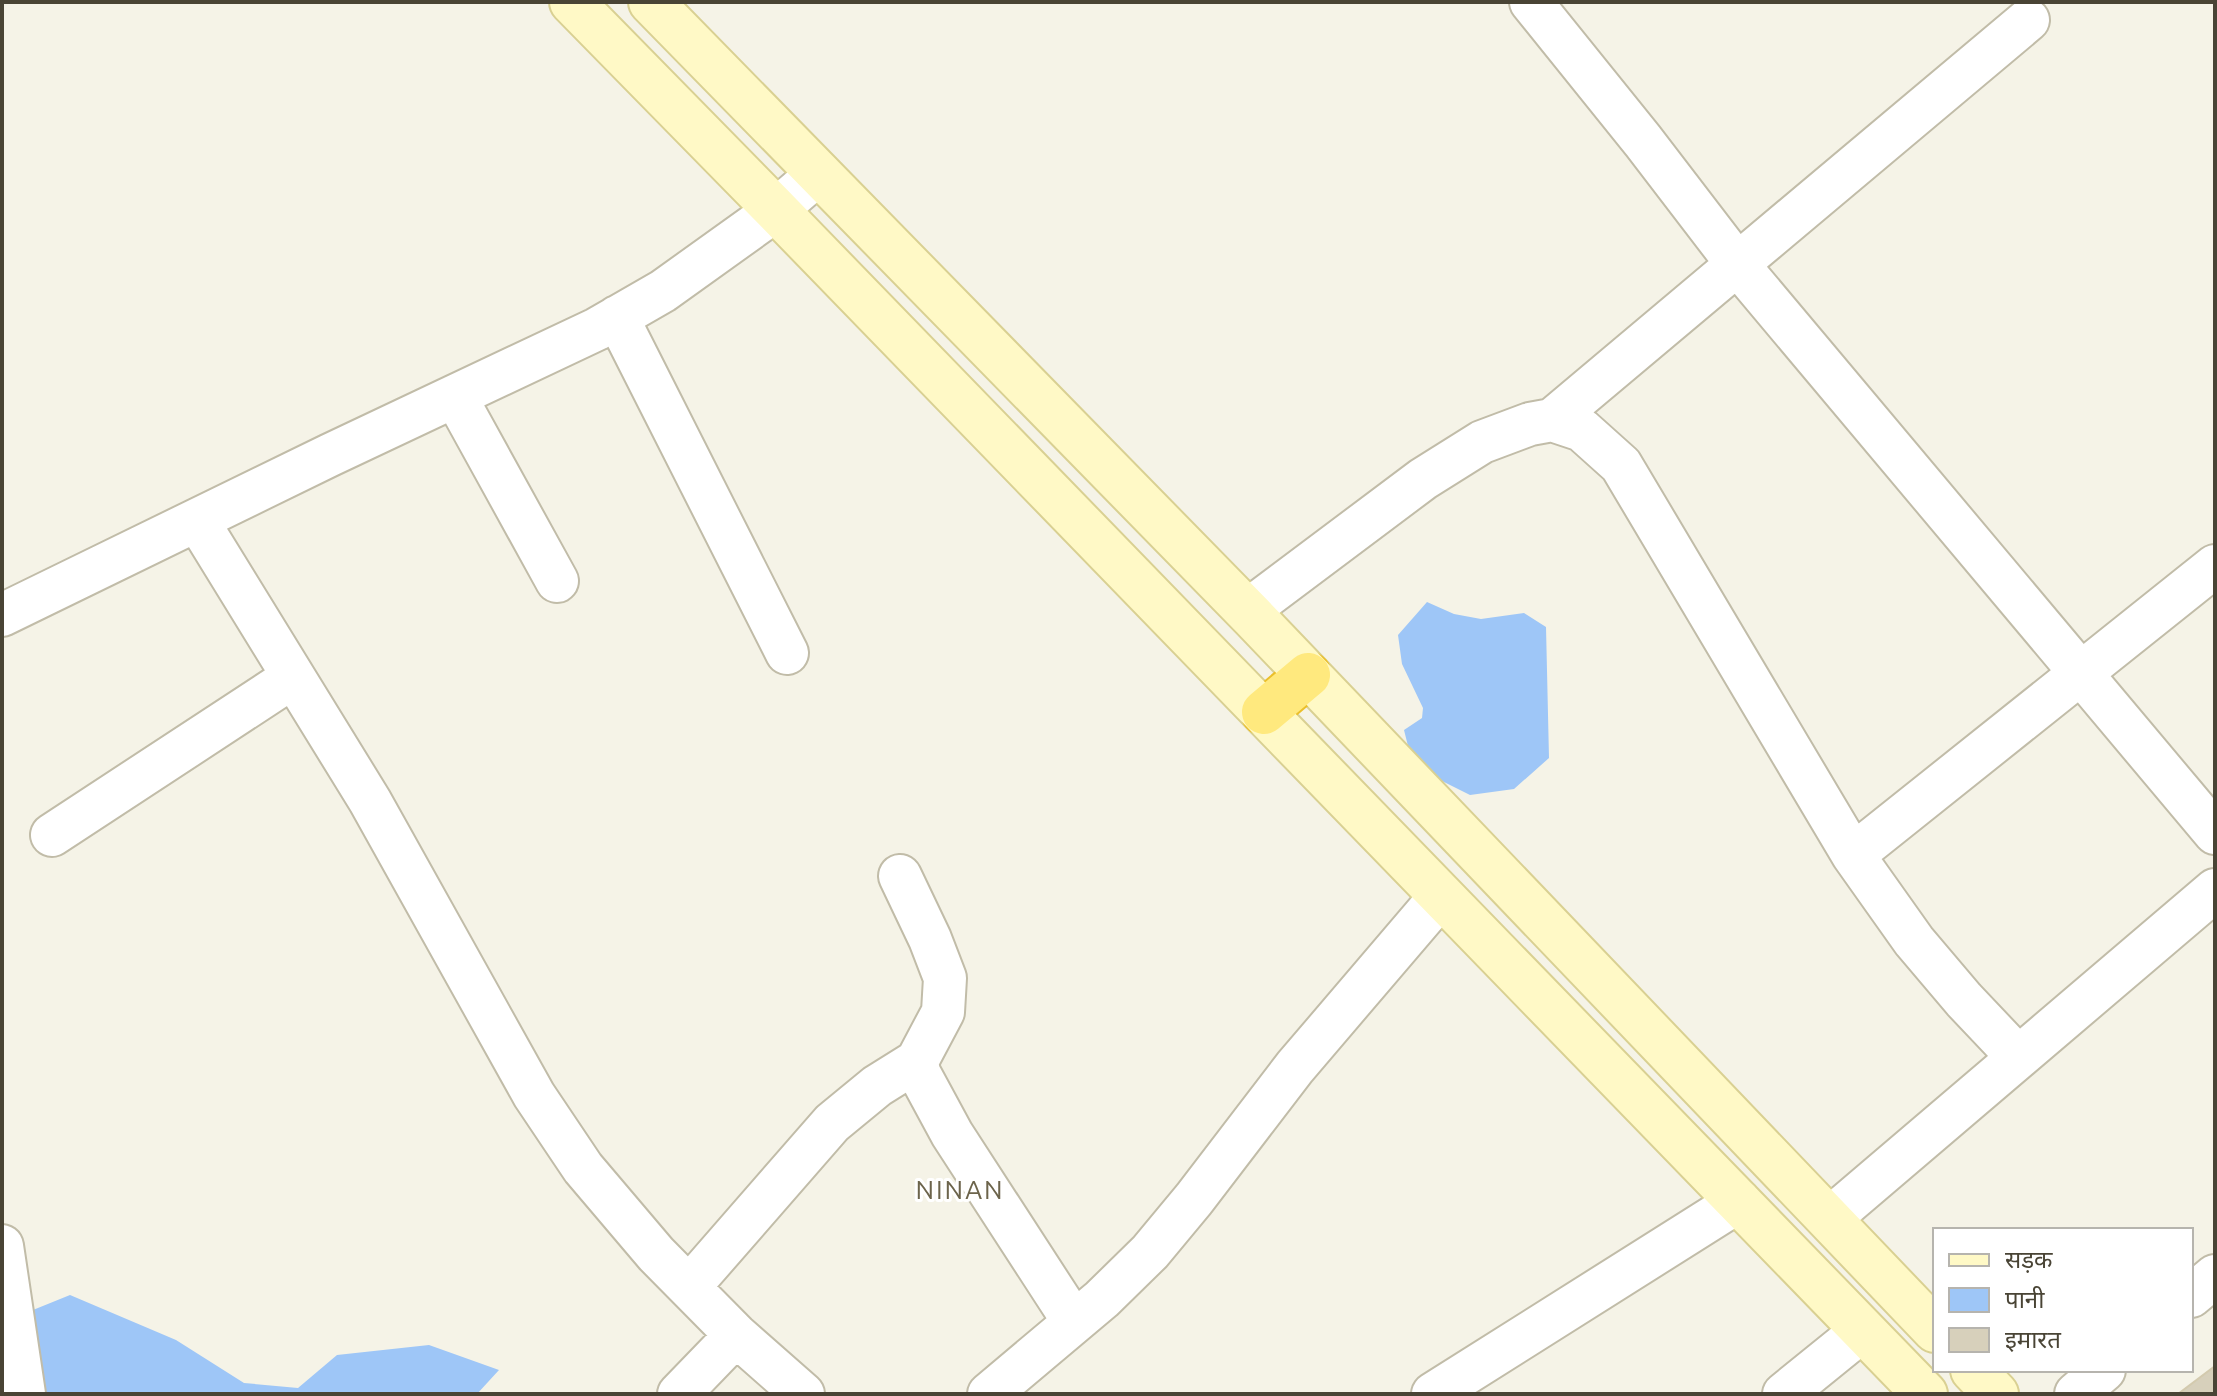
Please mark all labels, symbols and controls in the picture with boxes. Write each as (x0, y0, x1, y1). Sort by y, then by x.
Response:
district label: NINAN (915, 1175, 1005, 1204)
legend (1933, 1228, 2193, 1372)
text: सड़क (2005, 1246, 2053, 1273)
text: पानी (2005, 1286, 2045, 1313)
text: इमारत (2005, 1326, 2062, 1353)

